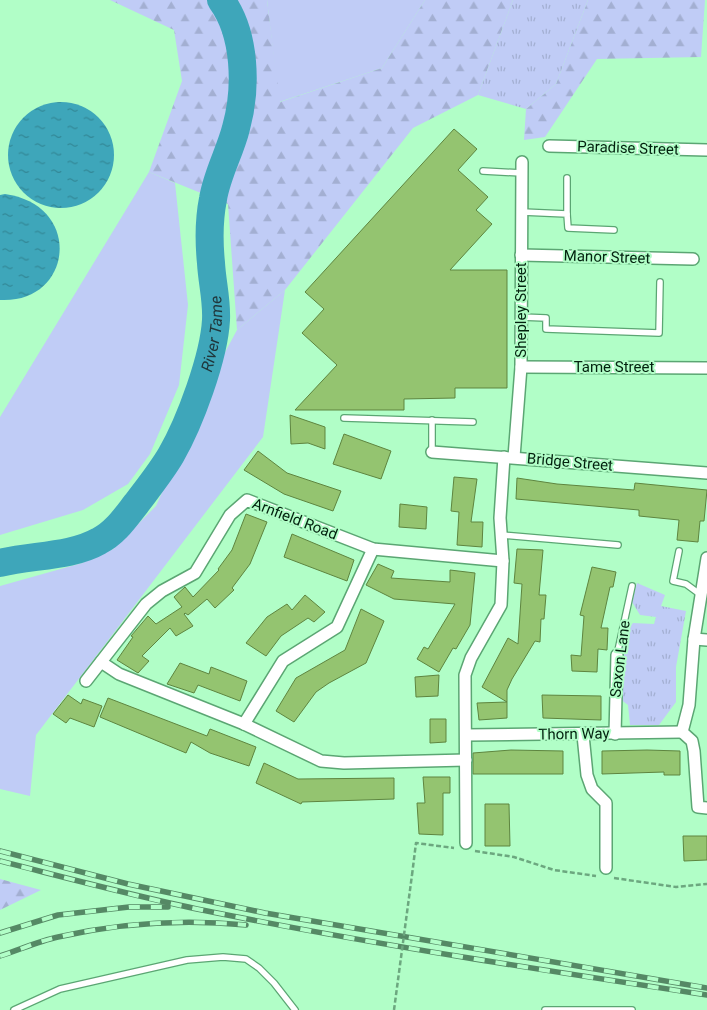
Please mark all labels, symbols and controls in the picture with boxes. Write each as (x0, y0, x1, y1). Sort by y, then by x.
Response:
street label: Paradise Street (577, 137, 679, 159)
street label: Manor Street (563, 246, 651, 268)
street label: Shepley Street (512, 262, 530, 358)
water label: River Tame (197, 295, 226, 374)
street label: Tame Street (574, 358, 654, 376)
street label: Bridge Street (526, 449, 614, 475)
street label: Arnfield Road (250, 495, 340, 543)
street label: Saxon Lane (606, 619, 634, 699)
street label: Thorn Way (538, 724, 610, 744)

